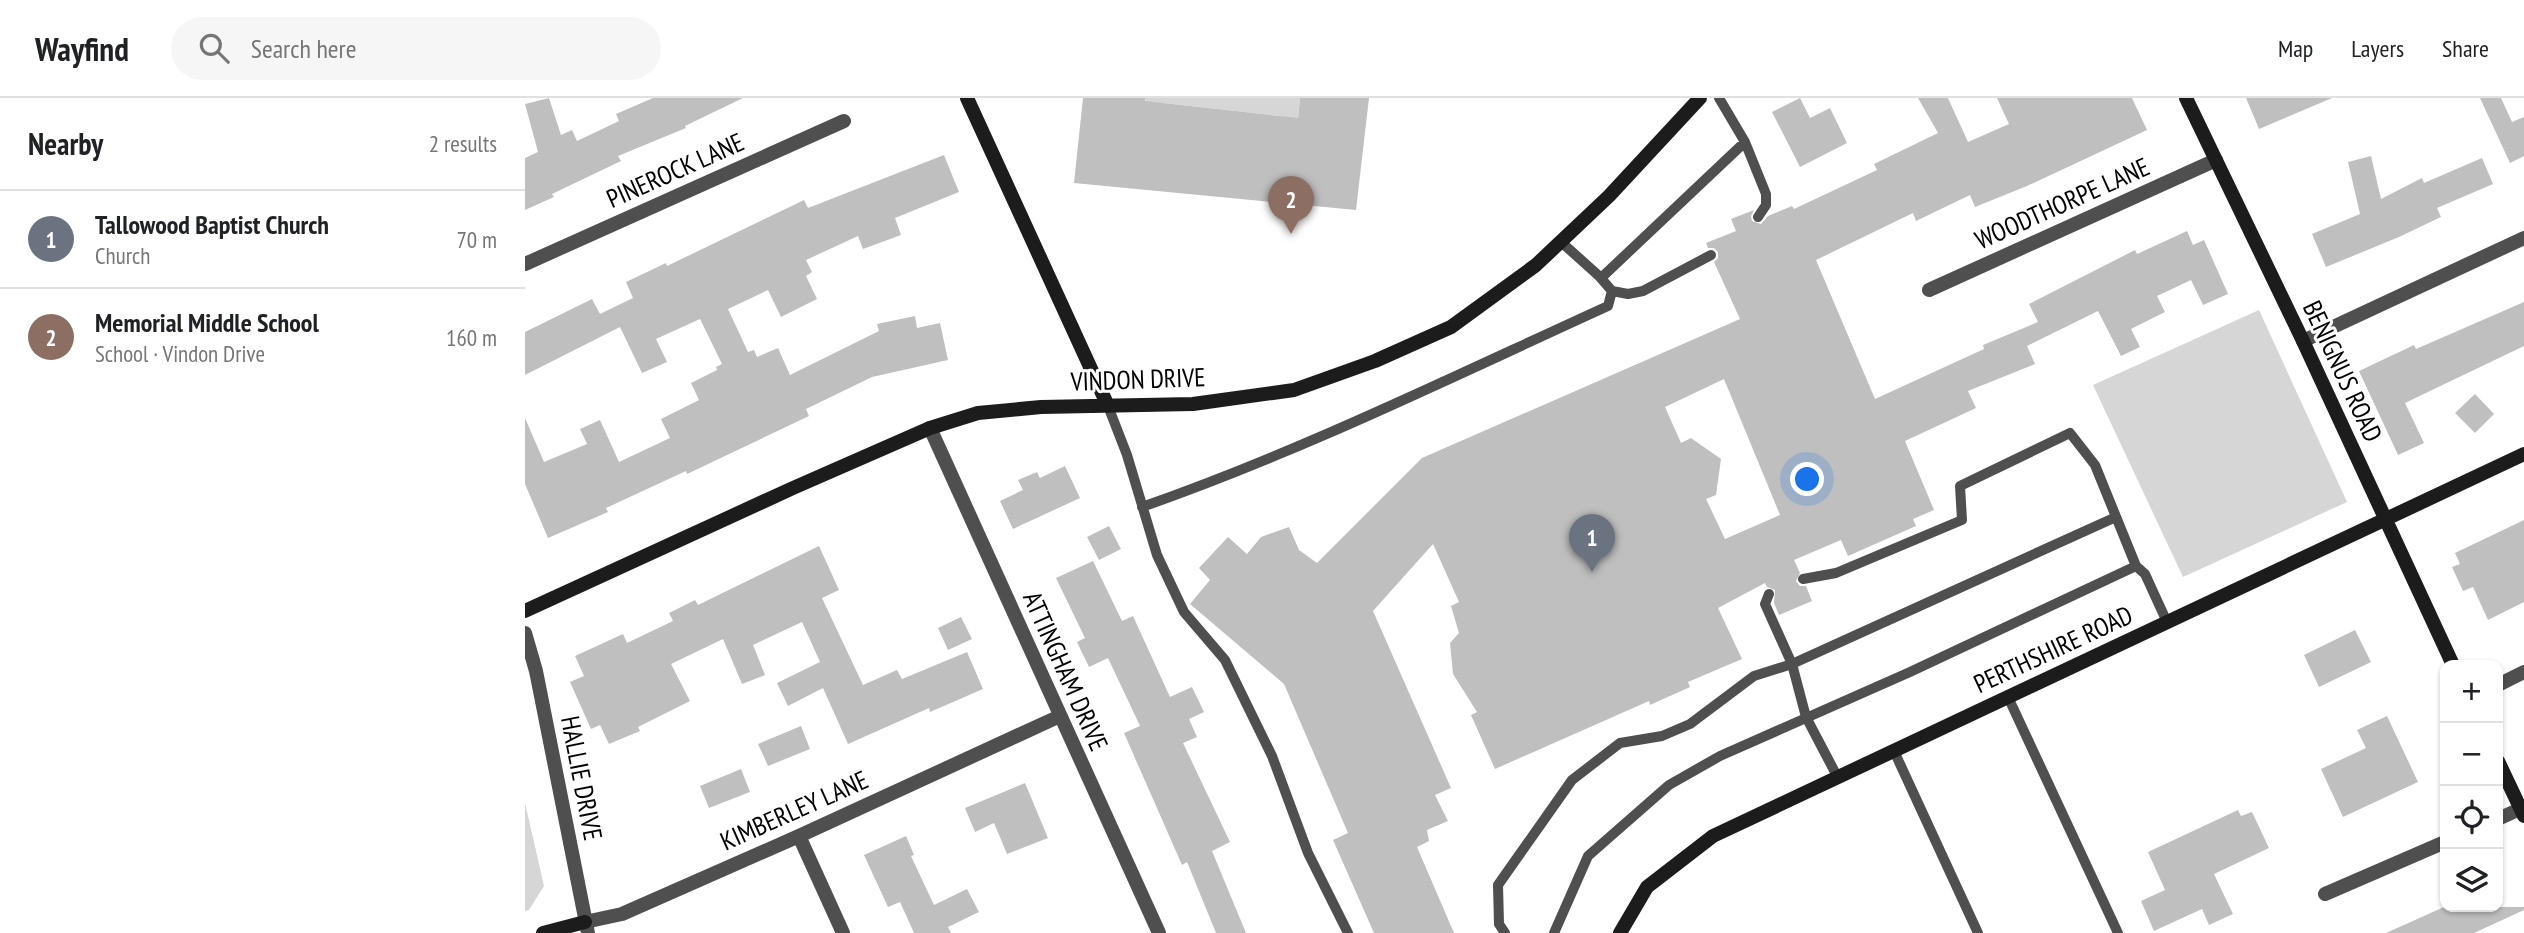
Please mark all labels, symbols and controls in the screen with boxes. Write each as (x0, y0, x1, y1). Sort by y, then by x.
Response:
search box (171, 17, 661, 80)
text: Wayfind (35, 27, 129, 70)
icon: search (195, 29, 233, 67)
text: Search here (251, 32, 356, 65)
text: Map (2278, 33, 2313, 64)
text: Layers (2351, 33, 2404, 64)
text: Share (2442, 33, 2489, 64)
text: Nearby (28, 124, 103, 163)
street label: PINEROCK LANE (601, 125, 749, 215)
text: 2 results (429, 129, 497, 158)
street label: WOODTHORPE LANE (1970, 150, 2154, 256)
pin: 2 (1268, 176, 1314, 234)
text: Tallowood Baptist Church (95, 208, 329, 241)
text: 1 (46, 225, 57, 254)
text: 70 m (456, 225, 497, 254)
text: Church (95, 241, 150, 270)
street label: BENIGNUS ROAD (2296, 295, 2390, 447)
text: Memorial Middle School (95, 306, 319, 339)
text: 2 (46, 323, 57, 352)
text: 160 m (446, 323, 497, 352)
text: School · Vindon Drive (95, 339, 265, 368)
street label: VINDON DRIVE (1069, 360, 1206, 398)
your location (1790, 462, 1824, 496)
pin: 1 (1569, 514, 1615, 572)
street label: ATTINGHAM DRIVE (1016, 586, 1116, 756)
street label: PERTHSHIRE ROAD (1968, 598, 2138, 700)
map controls (2440, 660, 2503, 912)
button: + (2440, 660, 2503, 723)
street label: HALLIE DRIVE (554, 713, 610, 843)
button: − (2440, 723, 2503, 786)
street label: KIMBERLEY LANE (715, 763, 873, 857)
button: locate (2440, 786, 2503, 849)
button: layers (2440, 849, 2503, 912)

